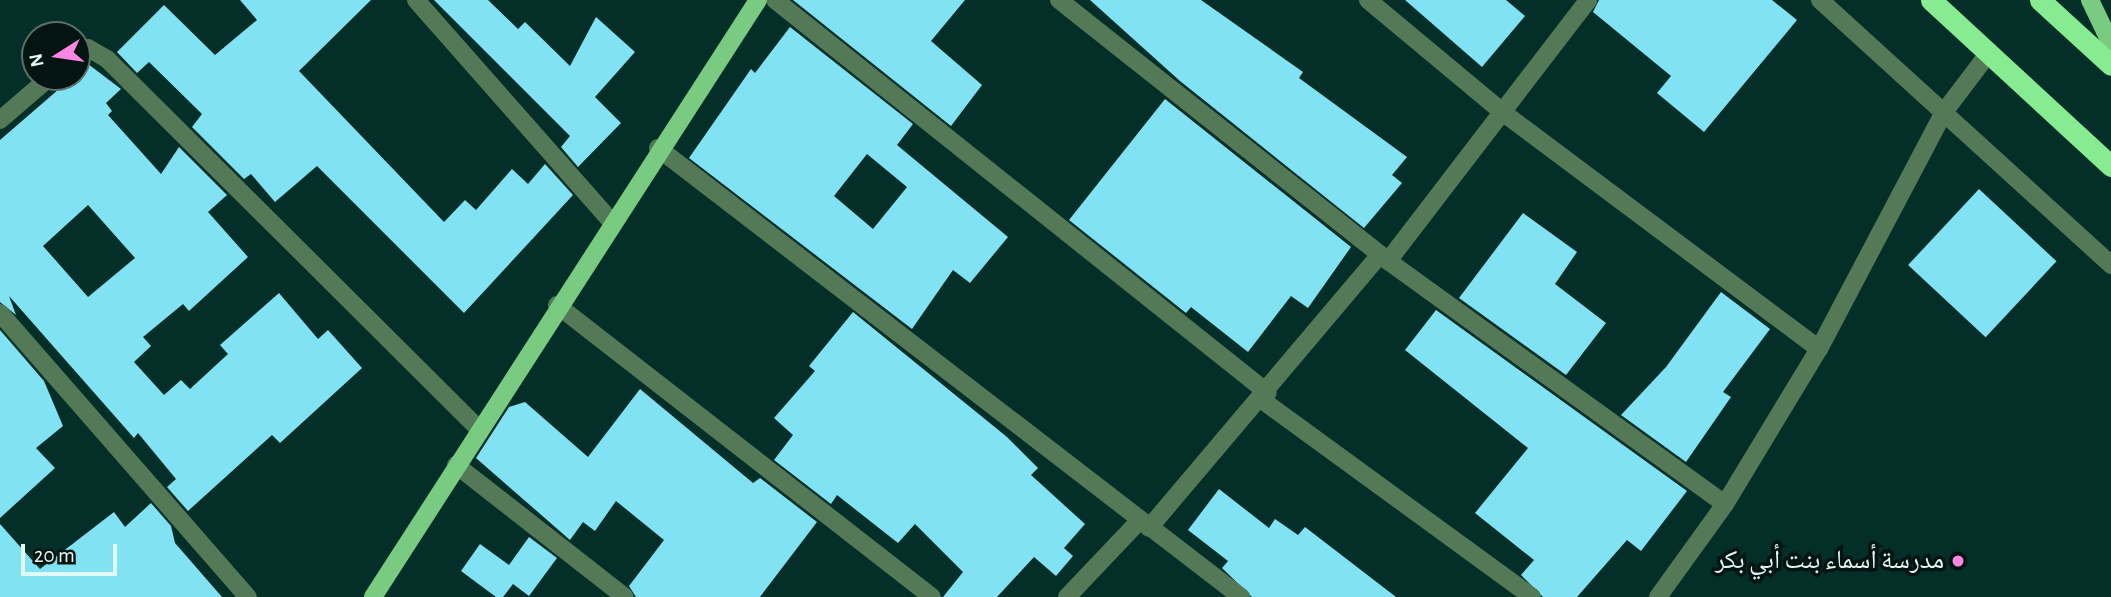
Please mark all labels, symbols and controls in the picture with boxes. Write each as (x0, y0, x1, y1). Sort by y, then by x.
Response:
north arrow (21, 21, 91, 91)
text: N (26, 52, 48, 68)
scale bar (24, 530, 121, 574)
text: 20 m (34, 545, 75, 566)
place label: مدرسة أسماء بنت أبي بكر (1715, 545, 1944, 577)
marker: مدرسة أسماء بنت أبي بكر (1950, 553, 1966, 569)

